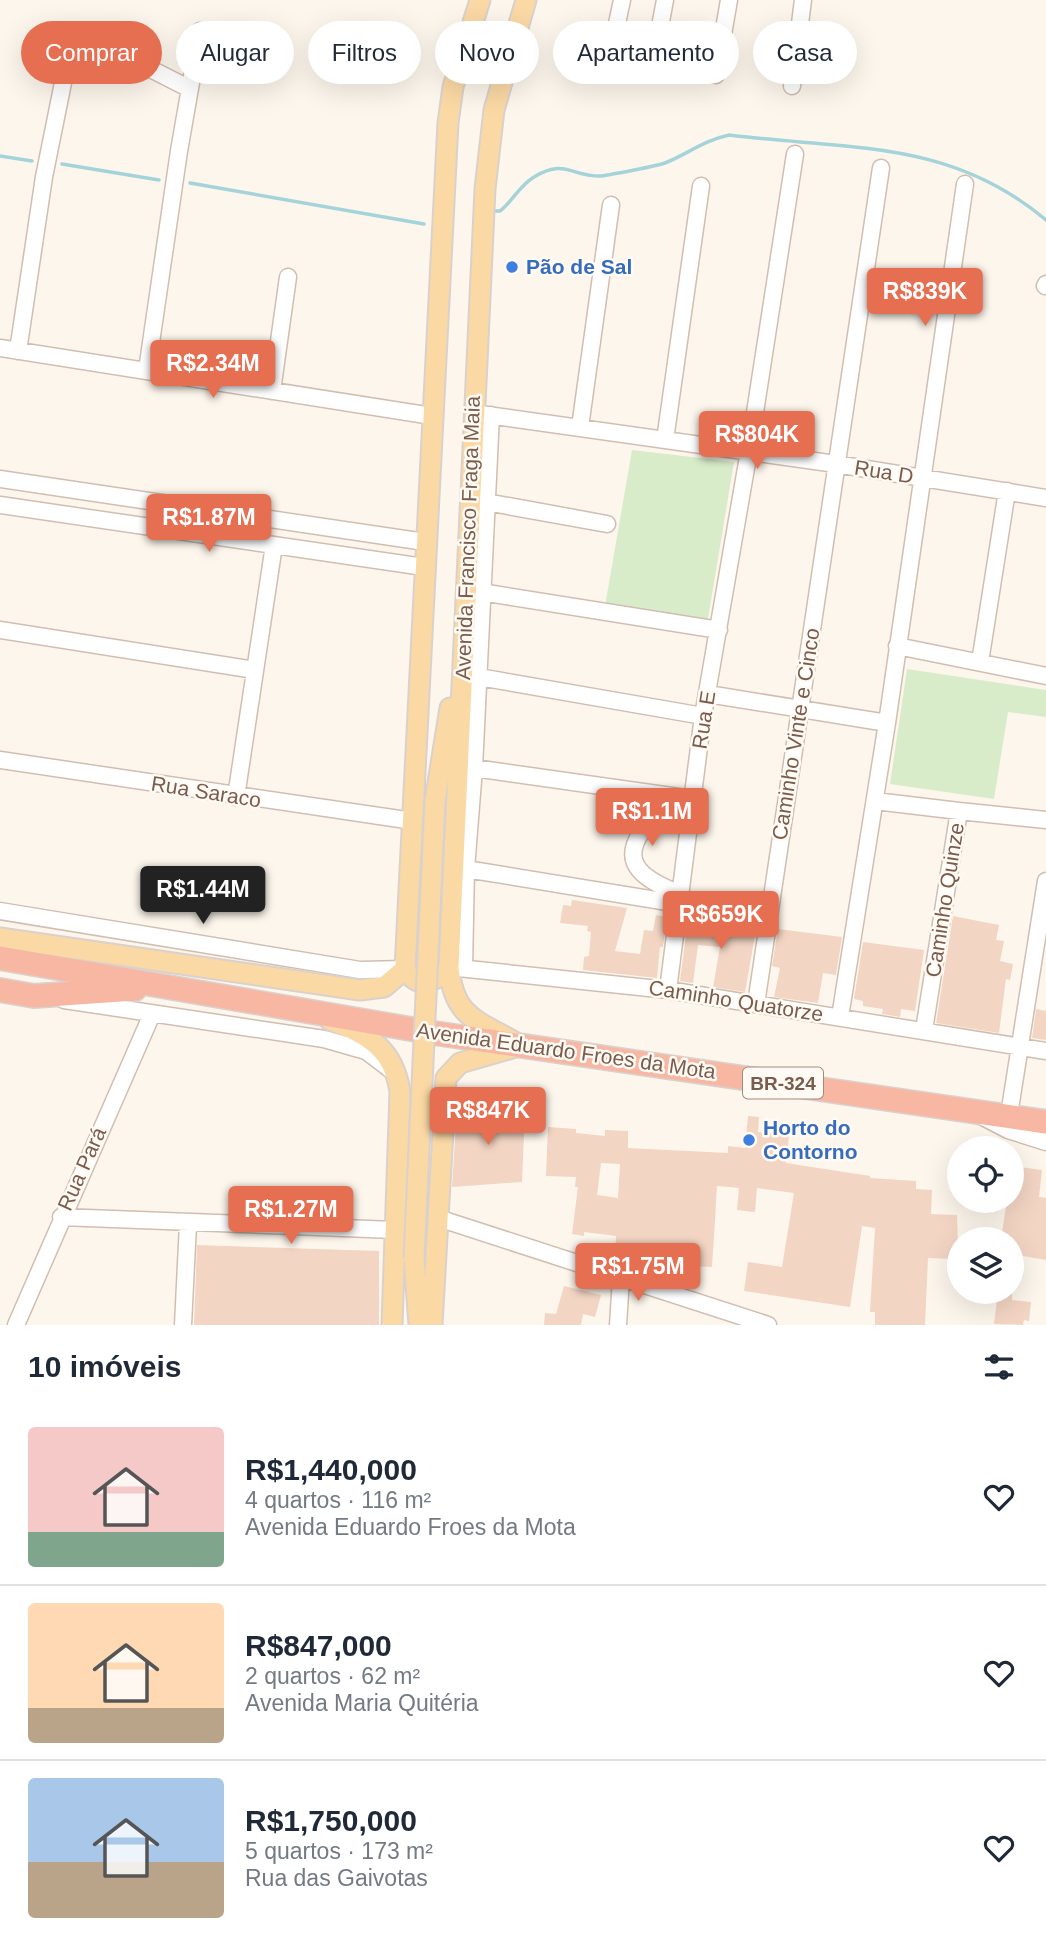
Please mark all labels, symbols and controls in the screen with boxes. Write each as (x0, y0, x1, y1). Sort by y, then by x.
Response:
chip: Comprar (21, 21, 162, 84)
chip: Alugar (176, 21, 294, 84)
chip: Filtros (308, 21, 421, 84)
chip: Novo (435, 21, 539, 84)
chip: Apartamento (553, 21, 739, 84)
chip: Casa (753, 21, 857, 84)
place label: Pão de Sal (526, 255, 632, 278)
marker: Pão de Sal (504, 259, 520, 275)
pin: R$839K (868, 268, 982, 328)
text: R$839K (883, 278, 967, 304)
pin: R$2.34M (148, 340, 278, 400)
text: R$2.34M (166, 350, 260, 376)
street label: Avenida Francisco Fraga Maia (451, 395, 484, 681)
pin: R$804K (700, 412, 814, 471)
text: R$804K (715, 421, 799, 447)
street label: Rua D (853, 455, 915, 488)
pin: R$1.87M (144, 494, 274, 554)
text: R$1.87M (162, 504, 256, 530)
street label: Caminho Vinte e Cinco (767, 626, 824, 842)
street label: Rua E (688, 689, 719, 751)
street label: Rua Saraco (150, 771, 263, 812)
pin: R$1.1M (595, 788, 709, 848)
text: R$1.1M (612, 798, 692, 824)
street label: Caminho Quinze (921, 821, 968, 979)
pin: R$1.44M (138, 866, 268, 926)
text: R$1.44M (156, 876, 250, 902)
pin: R$659K (664, 892, 778, 951)
text: R$659K (679, 901, 763, 927)
street label: Caminho Quatorze (647, 975, 825, 1026)
street label: Avenida Eduardo Froes da Mota (415, 1018, 718, 1083)
road number: BR-324 (743, 1068, 823, 1098)
pin: R$847K (431, 1088, 545, 1147)
text: R$847K (446, 1097, 530, 1123)
place label: Horto do Contorno (763, 1116, 857, 1163)
street label: Rua Pará (53, 1123, 110, 1214)
marker: Horto do Contorno (741, 1132, 757, 1148)
map controls (947, 1136, 1024, 1304)
button: locate (947, 1136, 1024, 1213)
pin: R$1.27M (226, 1186, 356, 1246)
text: R$1.27M (244, 1196, 338, 1222)
button: layers (947, 1227, 1024, 1304)
pin: R$1.75M (573, 1244, 703, 1303)
text: R$1.75M (591, 1253, 685, 1279)
icon: filters (980, 1348, 1018, 1386)
text: 10 imóveis (28, 1350, 181, 1383)
text: R$1,440,000 (245, 1453, 417, 1486)
icon: home (84, 1455, 168, 1539)
icon: heart (980, 1478, 1018, 1516)
text: 4 quartos · 116 m² (245, 1487, 431, 1513)
text: Avenida Eduardo Froes da Mota (245, 1514, 576, 1540)
text: R$847,000 (245, 1629, 392, 1662)
icon: home (84, 1631, 168, 1715)
icon: heart (980, 1654, 1018, 1692)
text: 2 quartos · 62 m² (245, 1663, 420, 1689)
text: Avenida Maria Quitéria (245, 1690, 479, 1716)
text: R$1,750,000 (245, 1804, 417, 1837)
icon: home (84, 1806, 168, 1890)
icon: heart (980, 1829, 1018, 1867)
text: 5 quartos · 173 m² (245, 1838, 433, 1864)
text: Rua das Gaivotas (245, 1865, 428, 1891)

